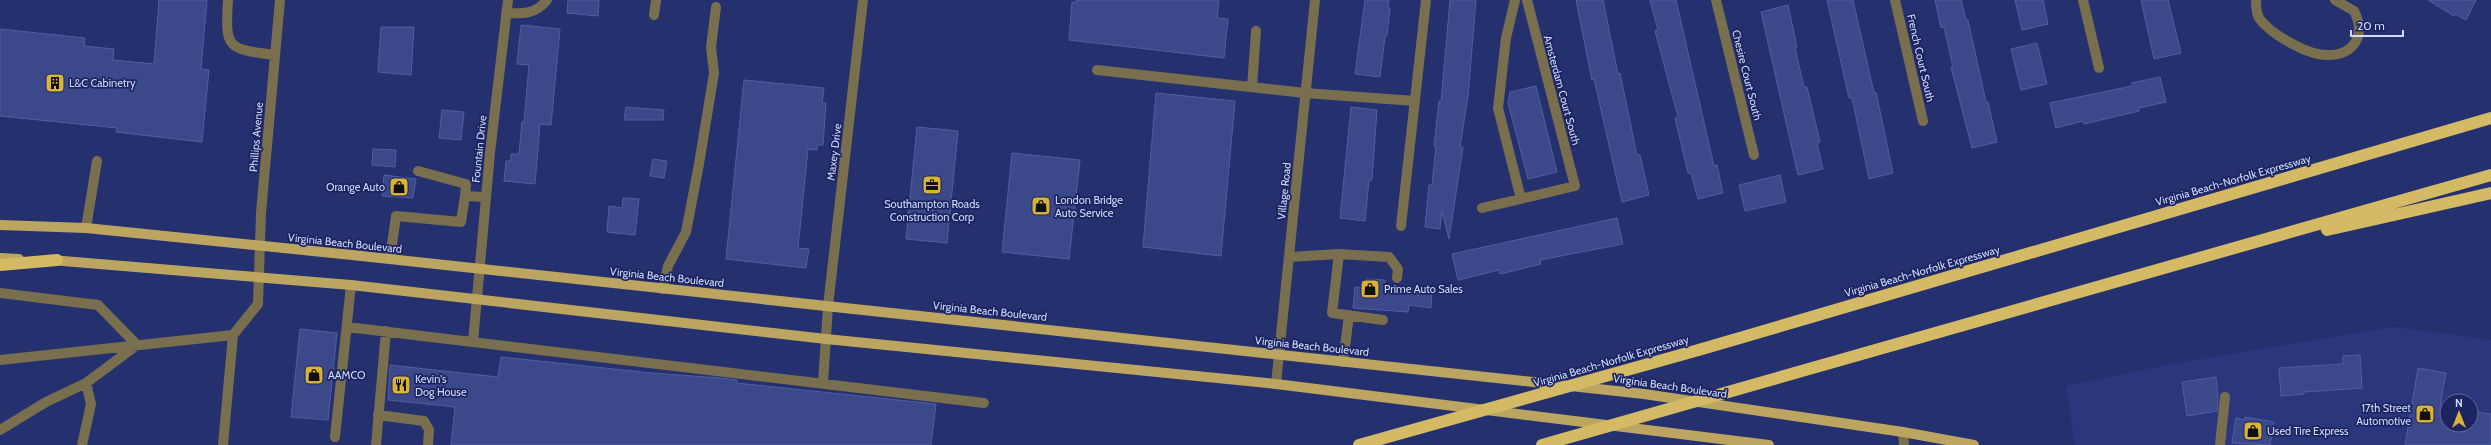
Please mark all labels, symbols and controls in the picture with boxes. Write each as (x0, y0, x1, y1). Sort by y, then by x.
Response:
scale bar (2351, 12, 2403, 38)
street label: French Court South (1904, 13, 1938, 103)
text: 20 m (2357, 18, 2385, 33)
street label: Chesire Court South (1729, 28, 1765, 122)
street label: Amsterdam Court South (1541, 34, 1583, 146)
building icon: L&C Cabinetry (44, 72, 66, 94)
place label: L&C Cabinetry (69, 76, 136, 90)
street label: Phillips Avenue (246, 101, 266, 173)
street label: Fountain Drive (468, 114, 490, 183)
street label: Maxey Drive (824, 122, 844, 181)
street label: Virginia Beach-Norfolk Expressway (2154, 151, 2313, 209)
street label: Village Road (1274, 162, 1294, 220)
office icon: Southampton Roads Construction Corp (921, 174, 943, 196)
shop icon: Orange Auto (388, 176, 410, 198)
place label: Orange Auto (326, 180, 385, 194)
place label: London Bridge Auto Service (1055, 193, 1123, 220)
shop icon: London Bridge Auto Service (1030, 195, 1052, 217)
place label: Southampton Roads Construction Corp (884, 197, 980, 224)
street label: Virginia Beach Boulevard (287, 230, 403, 256)
street label: Virginia Beach-Norfolk Expressway (1843, 242, 2002, 300)
street label: Virginia Beach Boulevard (609, 264, 725, 290)
shop icon: Prime Auto Sales (1359, 278, 1381, 300)
place label: Prime Auto Sales (1384, 282, 1463, 296)
street label: Virginia Beach Boulevard (932, 298, 1048, 324)
street label: Virginia Beach-Norfolk Expressway (1532, 332, 1691, 390)
street label: Virginia Beach Boulevard (1254, 333, 1370, 359)
shop icon: AAMCO (303, 364, 325, 386)
place label: AAMCO (328, 368, 366, 382)
street label: Virginia Beach Boulevard (1612, 371, 1728, 401)
place label: Kevin's Dog House (415, 372, 467, 399)
restaurant icon: Kevin's Dog House (390, 374, 412, 396)
north arrow (2439, 393, 2479, 433)
text: N (2455, 396, 2463, 410)
place label: 17th Street Automotive (2356, 401, 2411, 428)
shop icon: 17th Street Automotive (2414, 403, 2436, 425)
shop icon: Used Tire Express (2242, 420, 2264, 442)
place label: Used Tire Express (2267, 424, 2349, 438)

